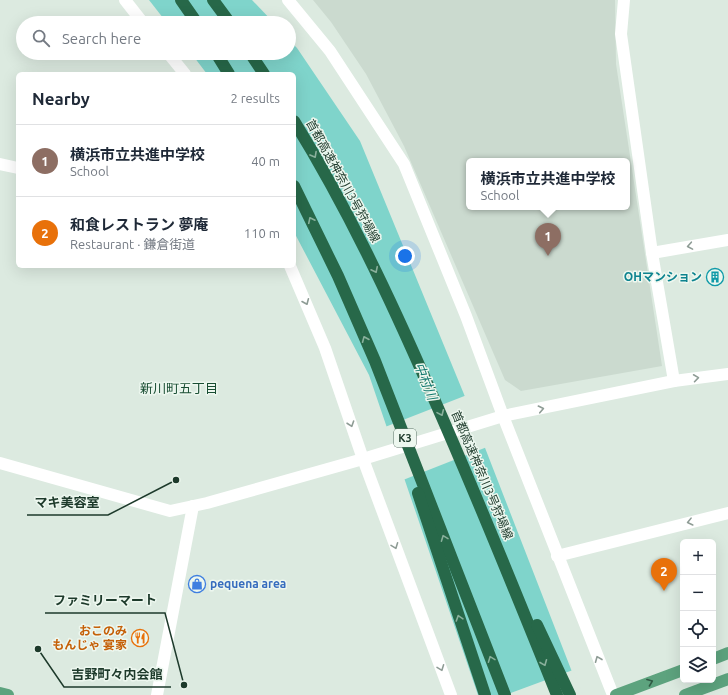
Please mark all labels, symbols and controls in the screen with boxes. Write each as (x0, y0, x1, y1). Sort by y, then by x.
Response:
search box (16, 16, 296, 60)
icon: search (30, 27, 52, 49)
text: Search here (62, 30, 141, 47)
text: Nearby (32, 89, 90, 108)
text: 2 results (230, 91, 280, 105)
street label: 首都高速神奈川3号狩場線 (304, 117, 383, 245)
text: 横浜市立共進中学校 (70, 146, 205, 163)
one-way arrow (309, 151, 316, 158)
text: 1 (41, 154, 49, 168)
text: 40 m (251, 154, 280, 168)
popup (466, 158, 630, 210)
text: School (70, 164, 109, 178)
text: 横浜市立共進中学校 (480, 170, 616, 187)
text: School (480, 188, 519, 202)
text: 和食レストラン 夢庵 (70, 216, 209, 233)
one-way arrow (308, 217, 316, 225)
pin: 1 (535, 223, 561, 256)
text: 2 (41, 226, 49, 240)
text: 110 m (244, 226, 280, 240)
text: Restaurant · 鎌倉街道 (70, 237, 195, 251)
one-way arrow (687, 242, 693, 250)
your location (395, 246, 415, 266)
one-way arrow (370, 266, 378, 273)
building icon: OHマンション (705, 267, 725, 287)
place label: OHマンション (624, 270, 702, 283)
one-way arrow (301, 298, 309, 305)
one-way arrow (362, 335, 370, 343)
water label: 中村川 (412, 360, 441, 404)
one-way arrow (693, 374, 699, 383)
district label: 新川町五丁目 (140, 381, 218, 395)
one-way arrow (538, 405, 544, 413)
street label: 首都高速神奈川3号狩場線 (449, 408, 516, 541)
one-way arrow (436, 410, 444, 417)
one-way arrow (346, 420, 354, 427)
road number: K3 (394, 429, 416, 447)
callout: マキ美容室 (27, 490, 108, 515)
text: マキ美容室 (34, 495, 100, 509)
one-way arrow (687, 517, 694, 526)
one-way arrow (440, 534, 448, 541)
map controls (680, 539, 716, 683)
button: + (680, 539, 716, 575)
one-way arrow (391, 542, 399, 549)
pin: 2 (651, 558, 677, 591)
shop icon: pequena area (187, 574, 207, 594)
button: − (680, 575, 716, 611)
place label: pequena area (210, 577, 286, 590)
callout: ファミリーマート (45, 588, 165, 613)
text: ファミリーマート (53, 593, 157, 607)
button: locate (680, 611, 716, 647)
one-way arrow (456, 615, 464, 622)
place label: おこのみ もんじゃ 宴家 (52, 624, 127, 651)
restaurant icon: おこのみ もんじゃ 宴家 (130, 628, 150, 648)
button: layers (680, 647, 716, 683)
one-way arrow (488, 655, 496, 662)
one-way arrow (594, 655, 602, 662)
one-way arrow (540, 659, 548, 666)
callout: 吉野町々内会館 (64, 662, 171, 687)
one-way arrow (436, 664, 444, 671)
text: 吉野町々内会館 (71, 667, 163, 681)
one-way arrow (646, 679, 653, 687)

